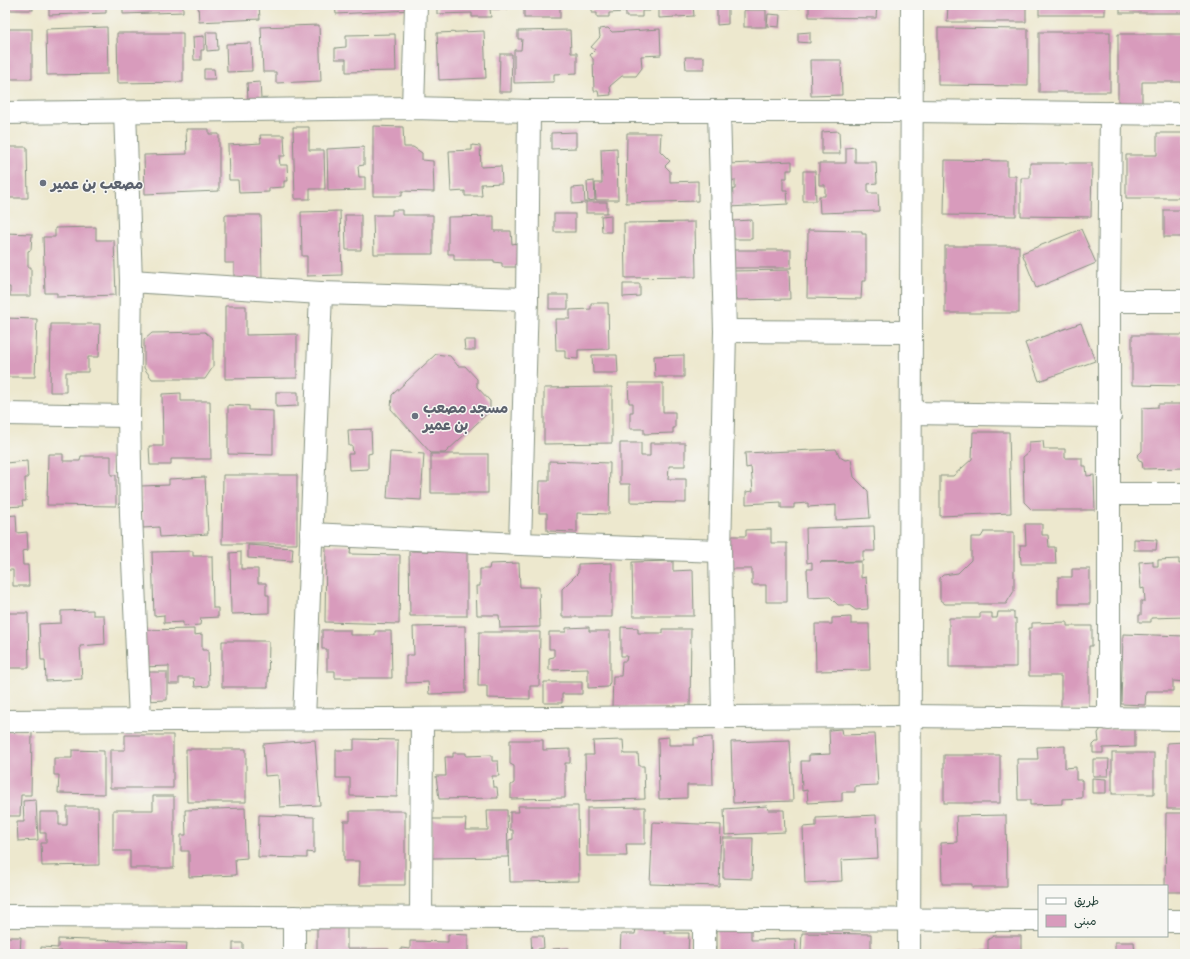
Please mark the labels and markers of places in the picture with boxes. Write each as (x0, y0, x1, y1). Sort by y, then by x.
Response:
place label: مصعب بن عمير (49, 173, 143, 194)
marker: مصعب بن عمير (38, 178, 48, 188)
place label: مسجد مصعب بن عمير (421, 397, 508, 435)
marker: مسجد مصعب بن عمير (410, 411, 420, 421)

